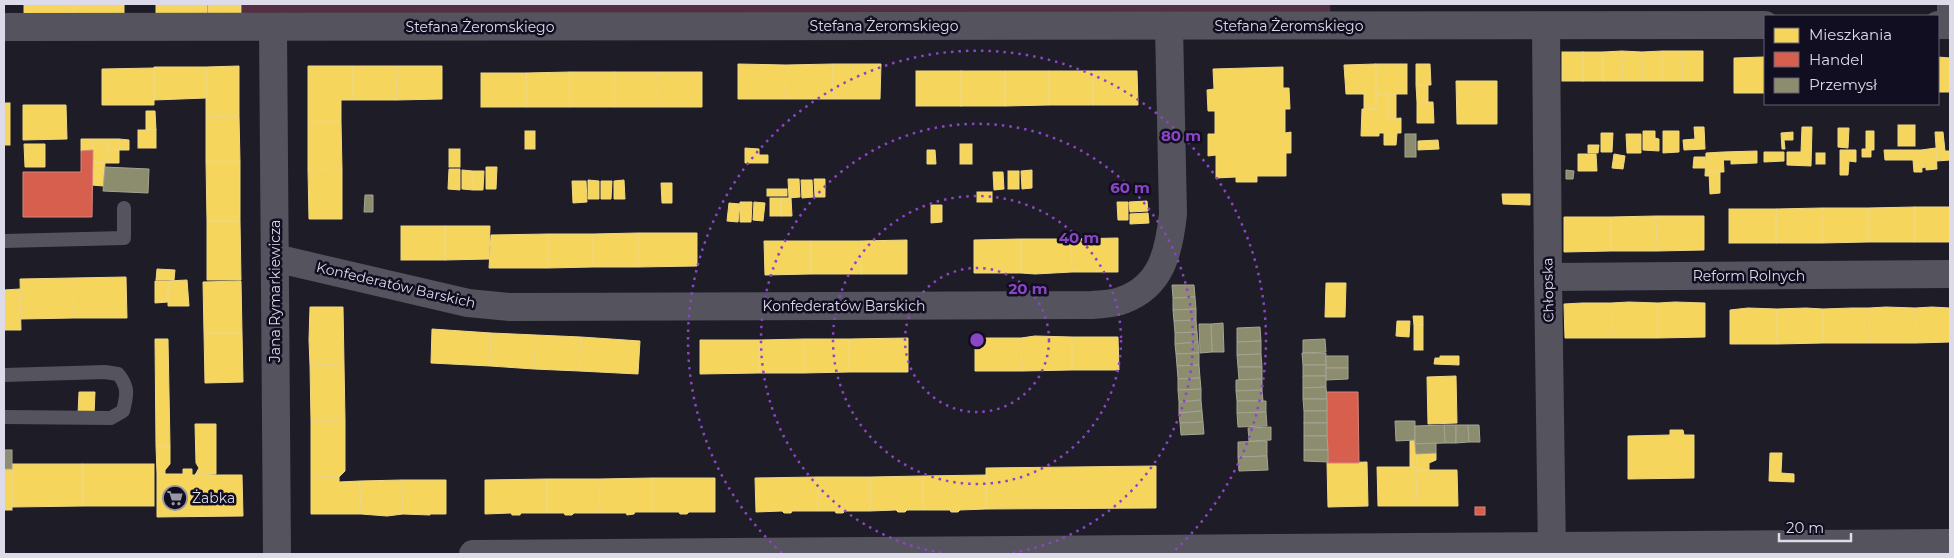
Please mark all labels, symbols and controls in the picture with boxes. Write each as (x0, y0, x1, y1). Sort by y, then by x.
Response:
legend (1764, 15, 1939, 105)
street label: Stefana Żeromskiego (810, 17, 959, 35)
street label: Stefana Żeromskiego (1215, 17, 1364, 35)
street label: Stefana Żeromskiego (406, 18, 555, 36)
text: Mieszkania (1809, 25, 1892, 44)
text: Handel (1809, 50, 1863, 69)
text: Przemysł (1809, 75, 1878, 94)
text: 80 m (1161, 126, 1201, 145)
text: 60 m (1110, 178, 1150, 197)
street label: Jana Rymarkiewicza (266, 220, 284, 363)
text: 40 m (1059, 228, 1099, 247)
street label: Chłopska (1538, 257, 1558, 323)
street label: Konfederatów Barskich (315, 258, 477, 312)
street label: Reform Rolnych (1693, 267, 1805, 285)
text: 20 m (1008, 279, 1048, 298)
street label: Konfederatów Barskich (763, 297, 925, 315)
centre of rings (968, 331, 986, 349)
supermarket icon: Żabka (162, 485, 188, 511)
place label: Żabka (192, 489, 235, 507)
scale bar (1779, 510, 1852, 542)
text: 20 m (1786, 518, 1824, 537)

